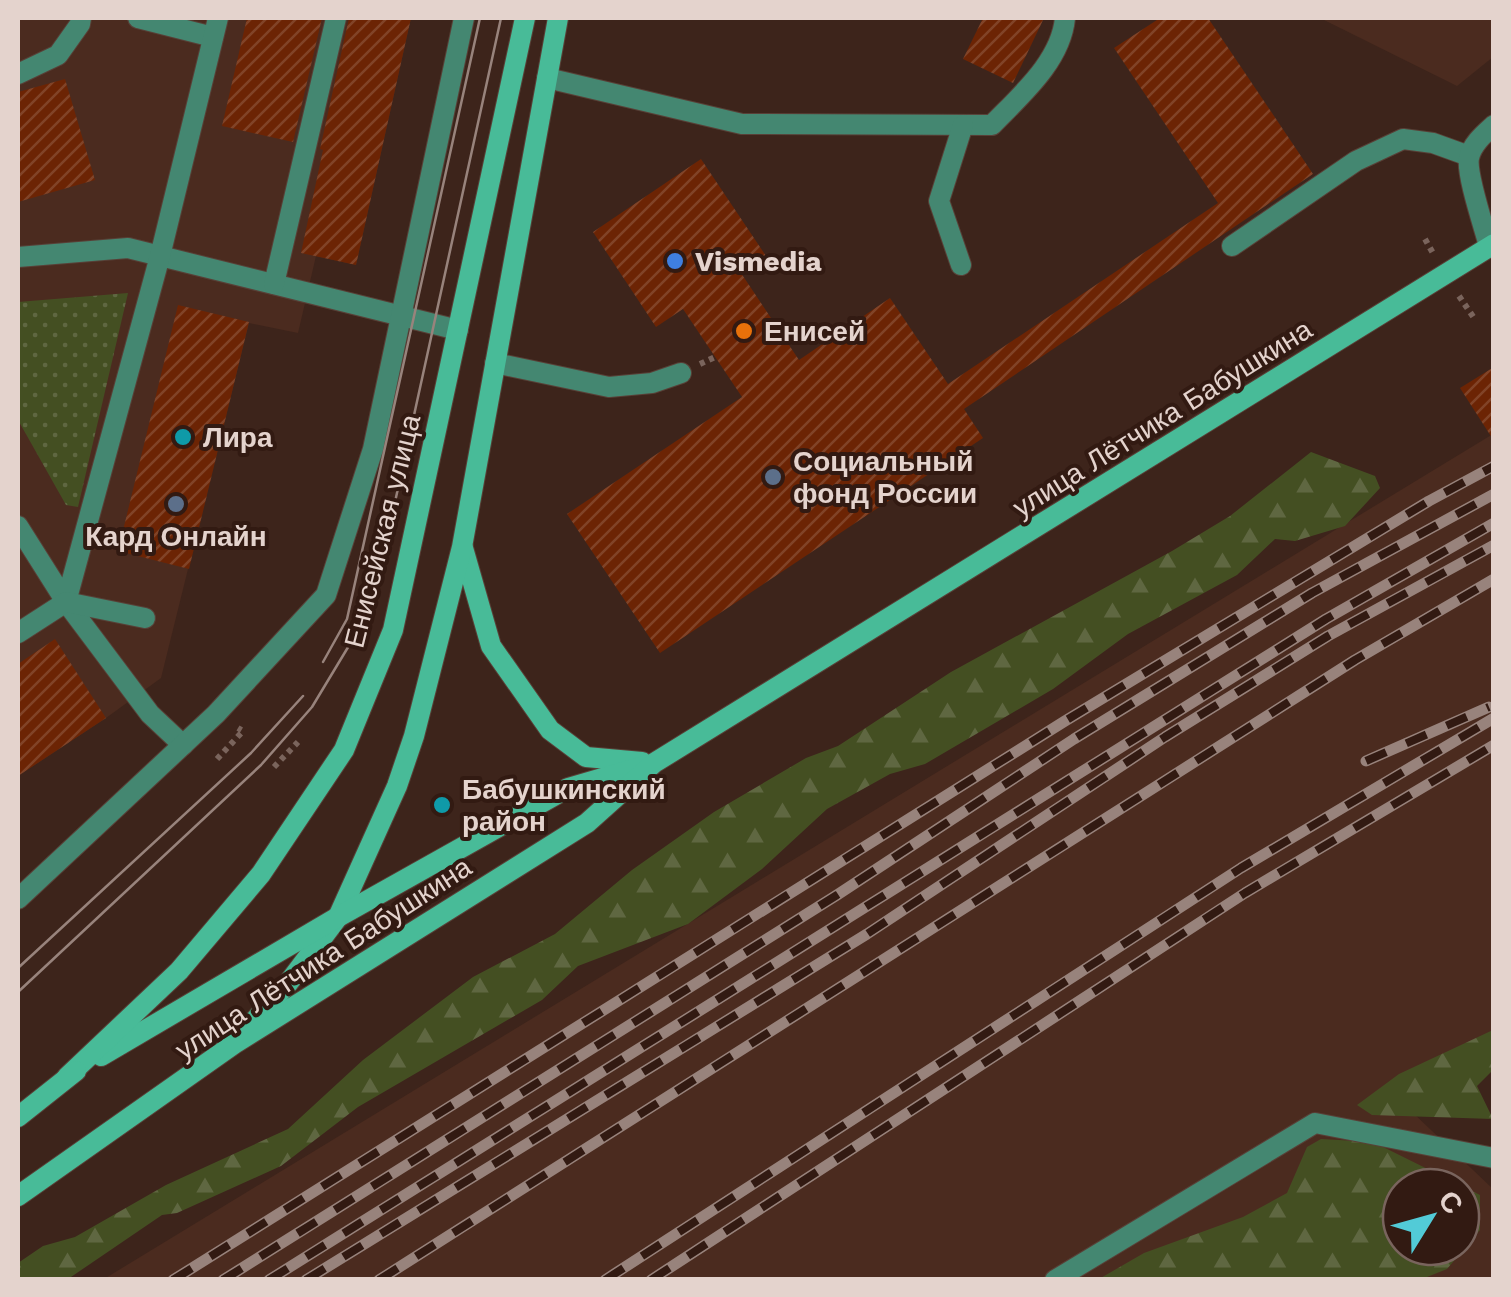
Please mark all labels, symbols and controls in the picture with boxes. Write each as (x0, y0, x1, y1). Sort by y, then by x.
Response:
place label: Vismedia (695, 245, 822, 278)
marker: Vismedia (664, 250, 686, 272)
street label: улица Лётчика Бабушкина (1007, 312, 1318, 524)
place label: Енисей (764, 315, 865, 348)
marker: Енисей (733, 320, 755, 342)
street label: Енисейская улица (338, 411, 428, 651)
place label: Лира (203, 421, 273, 454)
marker: Лира (172, 426, 194, 448)
place label: Социальный фонд России (793, 445, 977, 510)
marker: Социальный фонд России (762, 466, 784, 488)
marker: Кард Онлайн (165, 493, 187, 515)
place label: Кард Онлайн (85, 520, 267, 553)
place label: Бабушкинский район (462, 773, 666, 838)
marker: Бабушкинский район (431, 794, 453, 816)
street label: улица Лётчика Бабушкина (169, 850, 478, 1067)
north arrow (1381, 1167, 1481, 1267)
text: С (1431, 1184, 1470, 1220)

